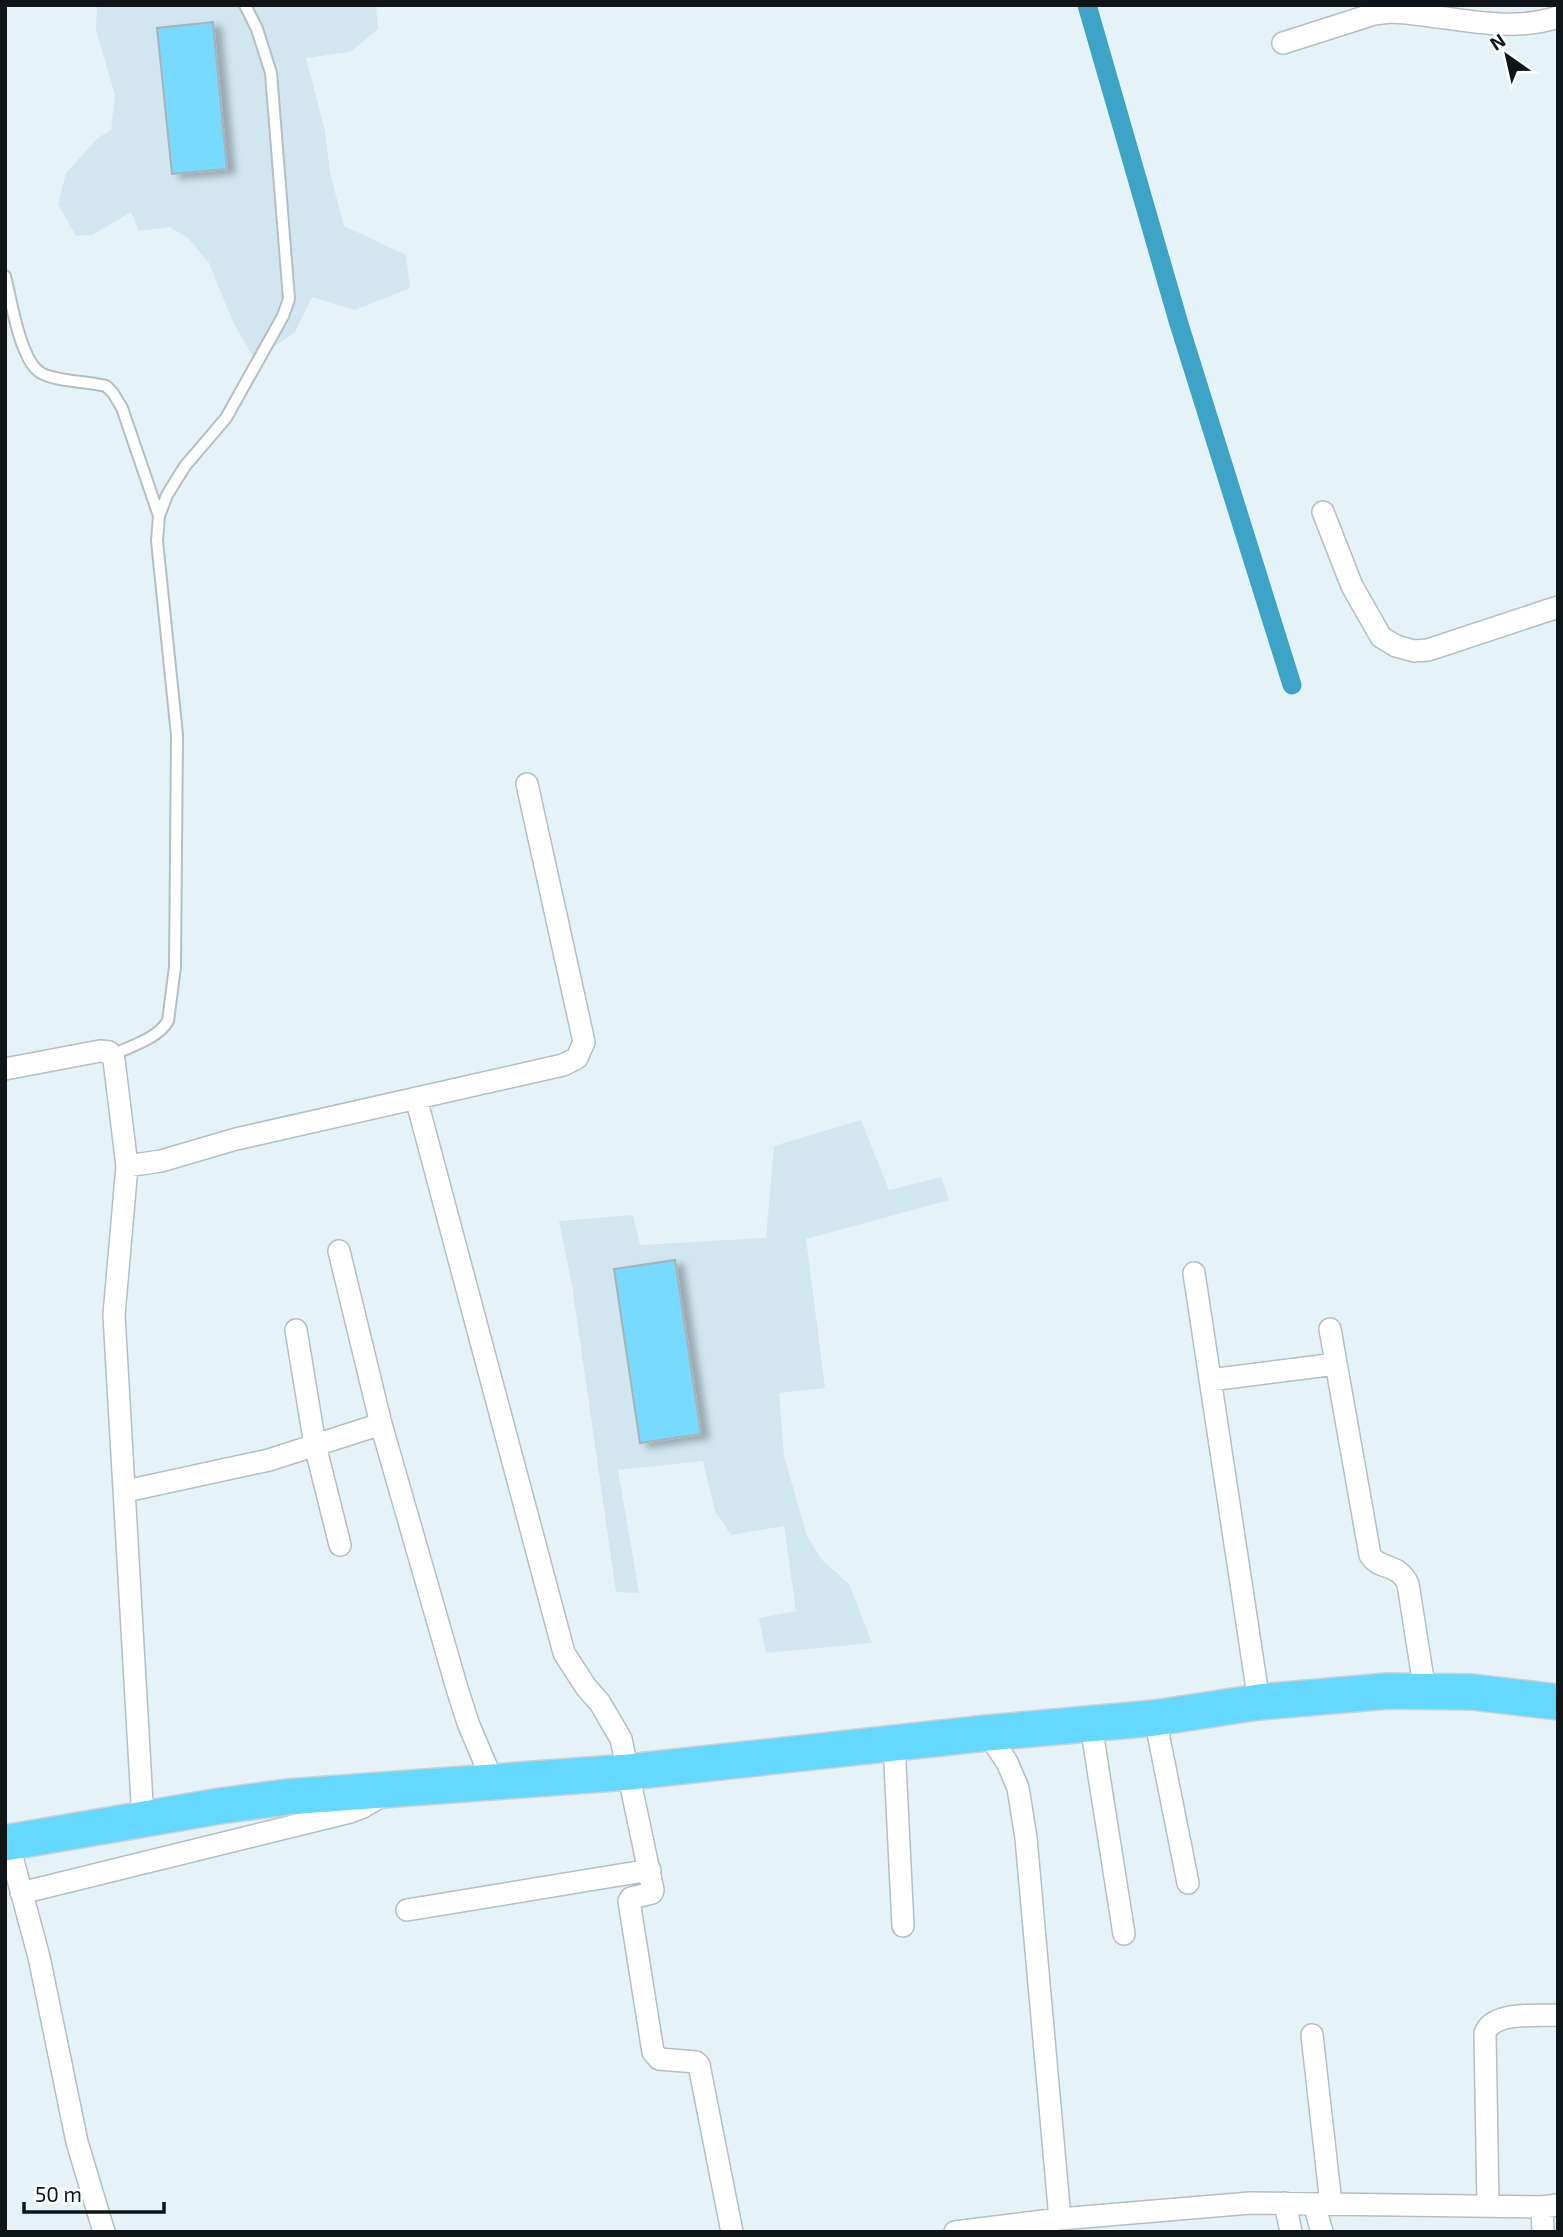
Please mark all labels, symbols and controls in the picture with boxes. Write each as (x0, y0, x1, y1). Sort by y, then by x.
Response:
north arrow (1472, 21, 1542, 91)
text: N (1485, 28, 1509, 55)
scale bar (24, 2170, 164, 2214)
text: 50 m (35, 2181, 82, 2206)

